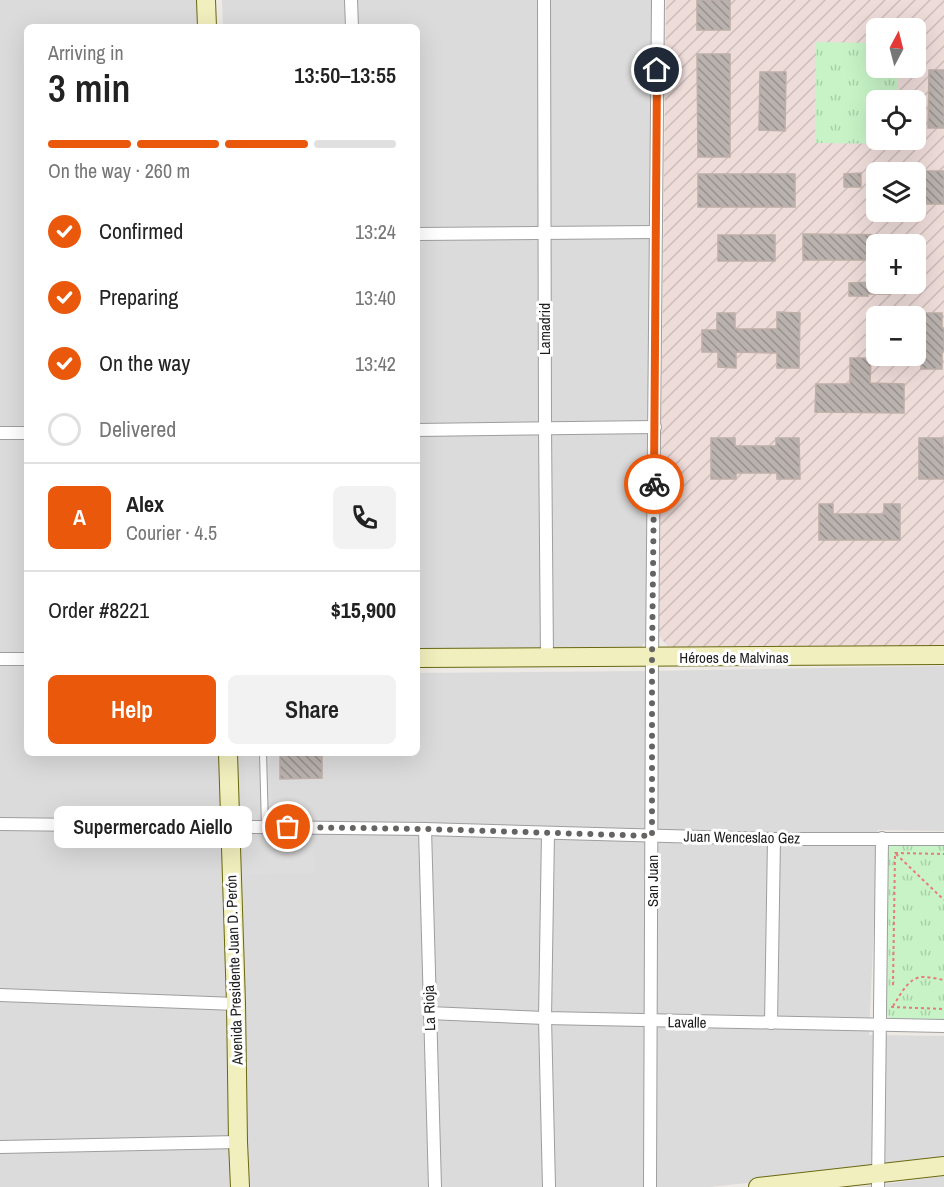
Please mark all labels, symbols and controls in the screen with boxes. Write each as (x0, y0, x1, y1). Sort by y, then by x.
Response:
north arrow (866, 18, 926, 78)
map controls (866, 18, 926, 366)
text: Arriving in (48, 39, 124, 66)
pin (631, 44, 682, 95)
icon: home (640, 53, 673, 86)
text: 13:50–13:55 (294, 60, 396, 90)
text: 3 min (48, 62, 130, 114)
button: locate (866, 90, 926, 150)
text: On the way · 260 m (48, 157, 190, 184)
button: layers (866, 162, 926, 222)
icon: check (48, 215, 81, 248)
text: Confirmed (99, 216, 183, 246)
text: 13:24 (355, 218, 396, 245)
button: + (866, 234, 926, 294)
icon: check (48, 281, 81, 314)
text: Preparing (99, 282, 178, 312)
text: 13:40 (355, 284, 396, 311)
street label: Lamadrid (534, 303, 555, 355)
button: − (866, 306, 926, 366)
icon: check (48, 347, 81, 380)
text: On the way (99, 348, 190, 378)
text: 13:42 (355, 350, 396, 377)
text: Delivered (99, 414, 176, 444)
courier (624, 454, 684, 514)
icon: bike (638, 468, 671, 501)
button: phone (333, 486, 396, 549)
text: Alex (126, 489, 164, 519)
text: A (73, 502, 86, 532)
text: Courier · 4.5 (126, 519, 217, 546)
text: Order #8221 (48, 595, 149, 625)
text: $15,900 (331, 595, 396, 625)
street label: Héroes de Malvinas (679, 647, 789, 668)
button: Help (48, 675, 216, 744)
button: Share (228, 675, 396, 744)
pin (262, 801, 313, 852)
callout: Supermercado Aiello (54, 806, 252, 848)
icon: bag (271, 810, 304, 843)
text: Supermercado Aiello (73, 813, 233, 840)
street label: Juan Wenceslao Gez (683, 825, 801, 849)
street label: San Juan (642, 855, 663, 907)
street label: Avenida Presidente Juan D. Perón (220, 875, 248, 1066)
street label: La Rioja (418, 985, 440, 1031)
street label: Lavalle (667, 1011, 707, 1033)

